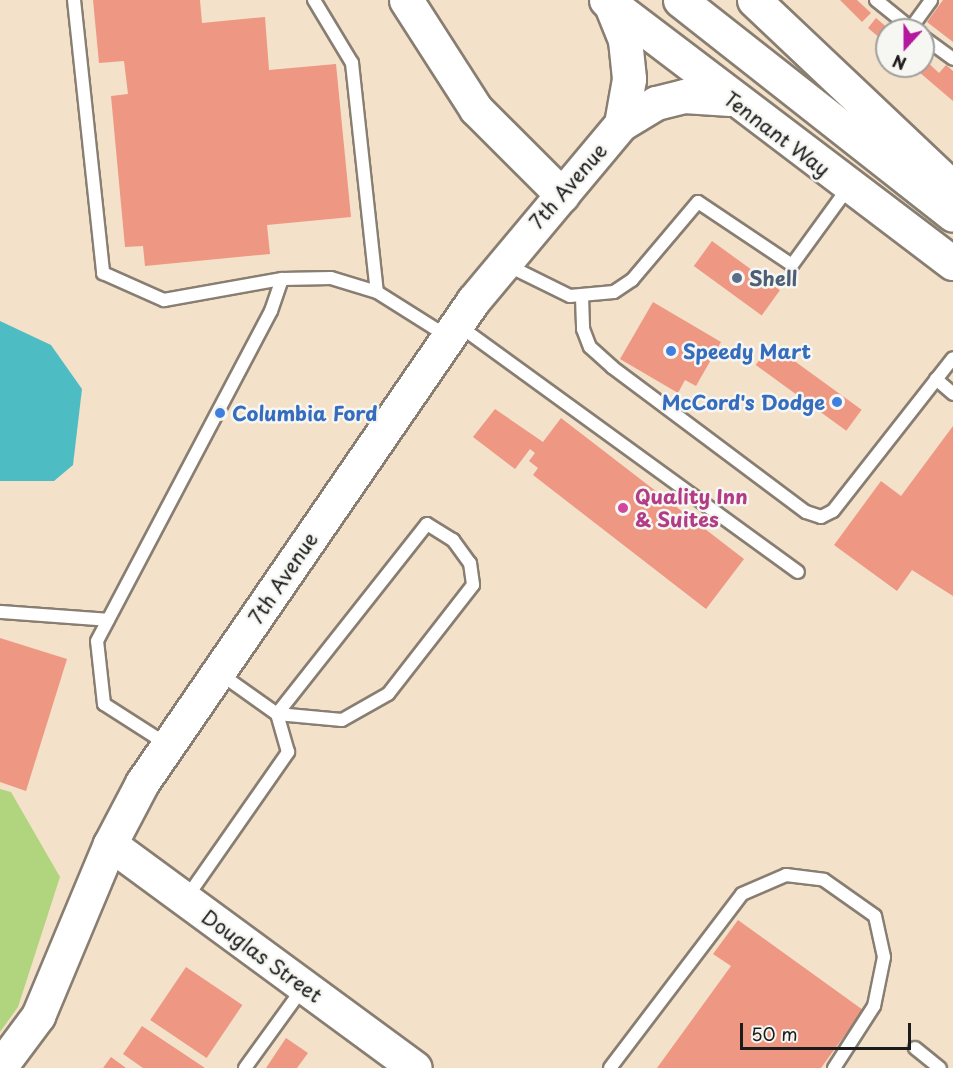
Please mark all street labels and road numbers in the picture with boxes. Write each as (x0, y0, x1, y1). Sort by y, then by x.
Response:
street label: Tennant Way (719, 86, 835, 182)
street label: 7th Avenue (524, 138, 612, 234)
street label: 7th Avenue (243, 527, 323, 629)
street label: Douglas Street (197, 904, 327, 1008)

